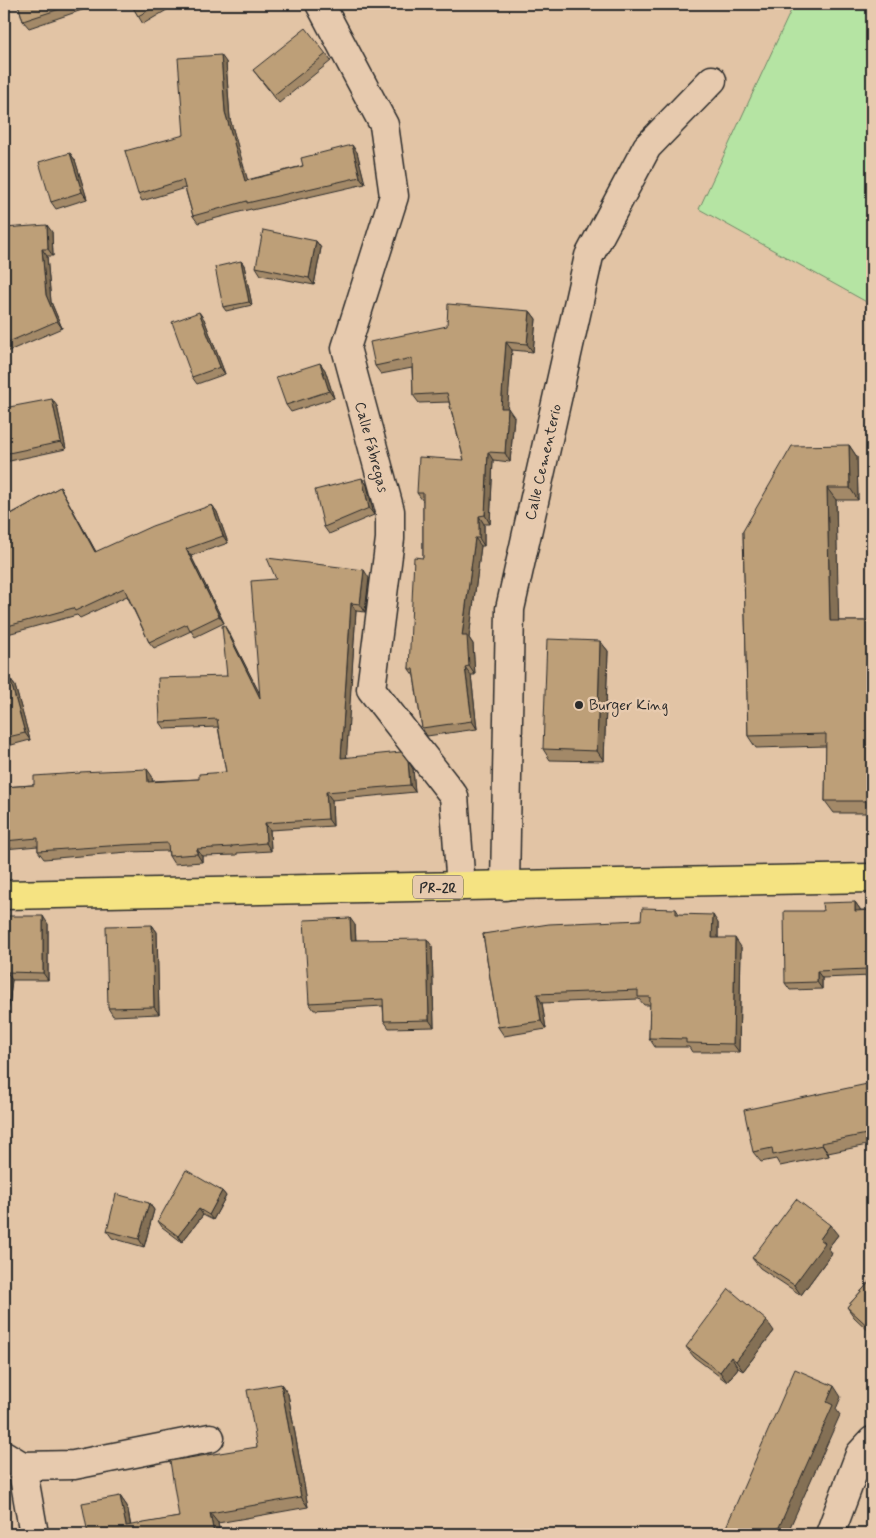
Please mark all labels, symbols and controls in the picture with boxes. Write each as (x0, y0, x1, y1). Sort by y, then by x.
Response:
street label: Calle Fábregas (348, 400, 393, 495)
street label: Calle Cementerio (521, 402, 567, 522)
place label: Burger King (589, 696, 668, 717)
marker: Burger King (573, 699, 585, 711)
road number: PR-2R (413, 876, 463, 899)

